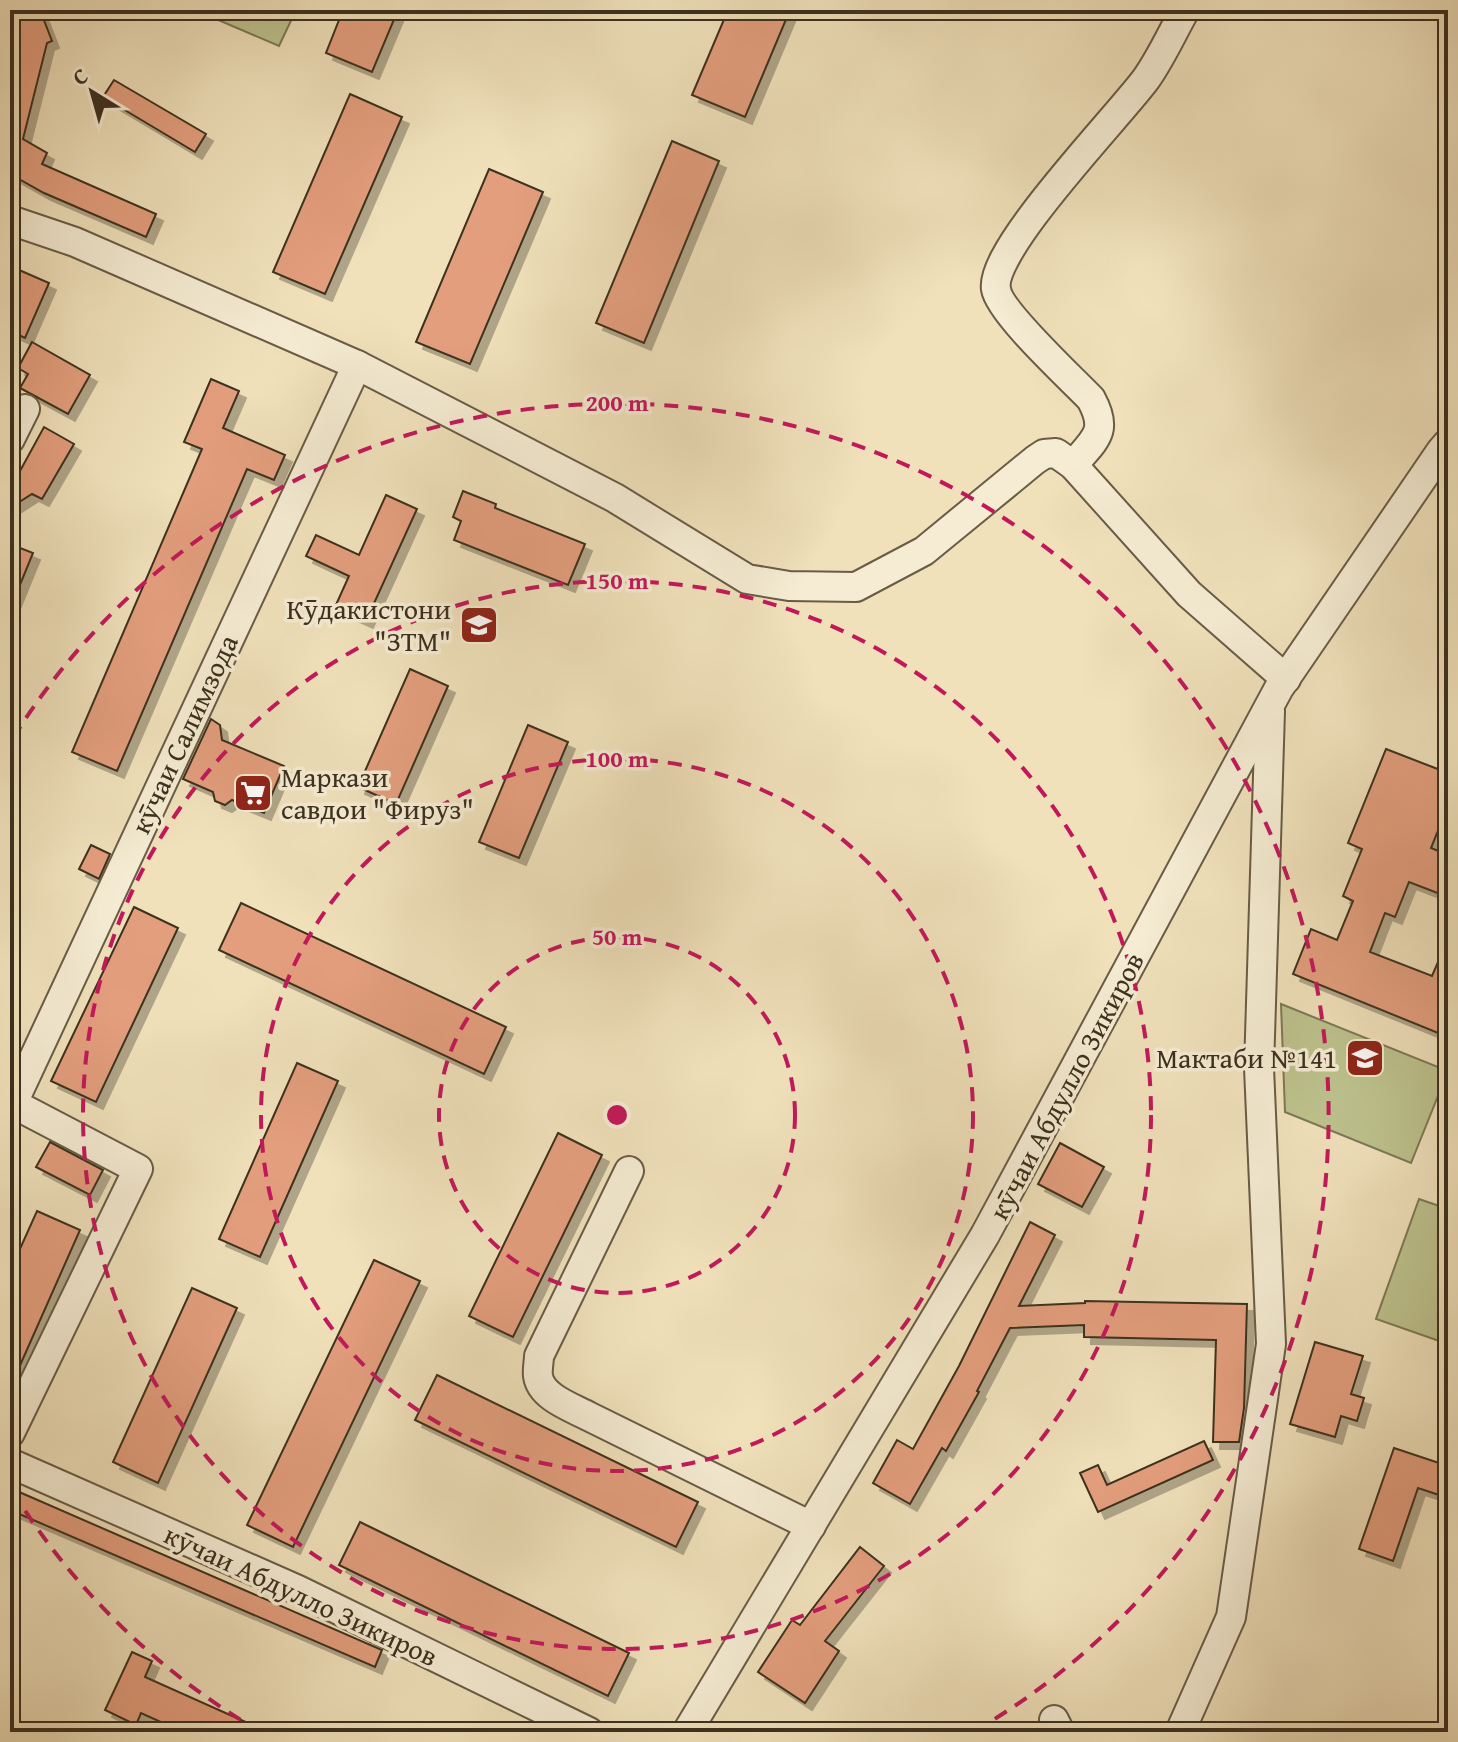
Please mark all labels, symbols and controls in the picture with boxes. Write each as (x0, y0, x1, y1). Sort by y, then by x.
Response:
north arrow (52, 52, 132, 132)
text: С (65, 60, 95, 93)
text: 200 m (585, 385, 649, 420)
text: 150 m (585, 563, 649, 598)
place label: Кӯдакистони "ЗТМ" (287, 588, 451, 661)
school or university icon: Кӯдакистони "ЗТМ" (458, 604, 500, 646)
street label: кӯчаи Салимзода (119, 627, 248, 840)
text: 100 m (585, 741, 649, 776)
place label: Маркази савдои "Фируз" (281, 756, 474, 829)
supermarket icon: Маркази савдои "Фируз" (232, 772, 274, 814)
text: 50 m (592, 919, 643, 954)
street label: кӯчаи Абдулло Зикиров (978, 945, 1154, 1227)
place label: Мактаби №141 (1156, 1037, 1337, 1078)
school or university icon: Мактаби №141 (1344, 1037, 1386, 1079)
centre of rings (603, 1101, 631, 1129)
street label: кӯчаи Абдулло Зикиров (158, 1513, 445, 1676)

